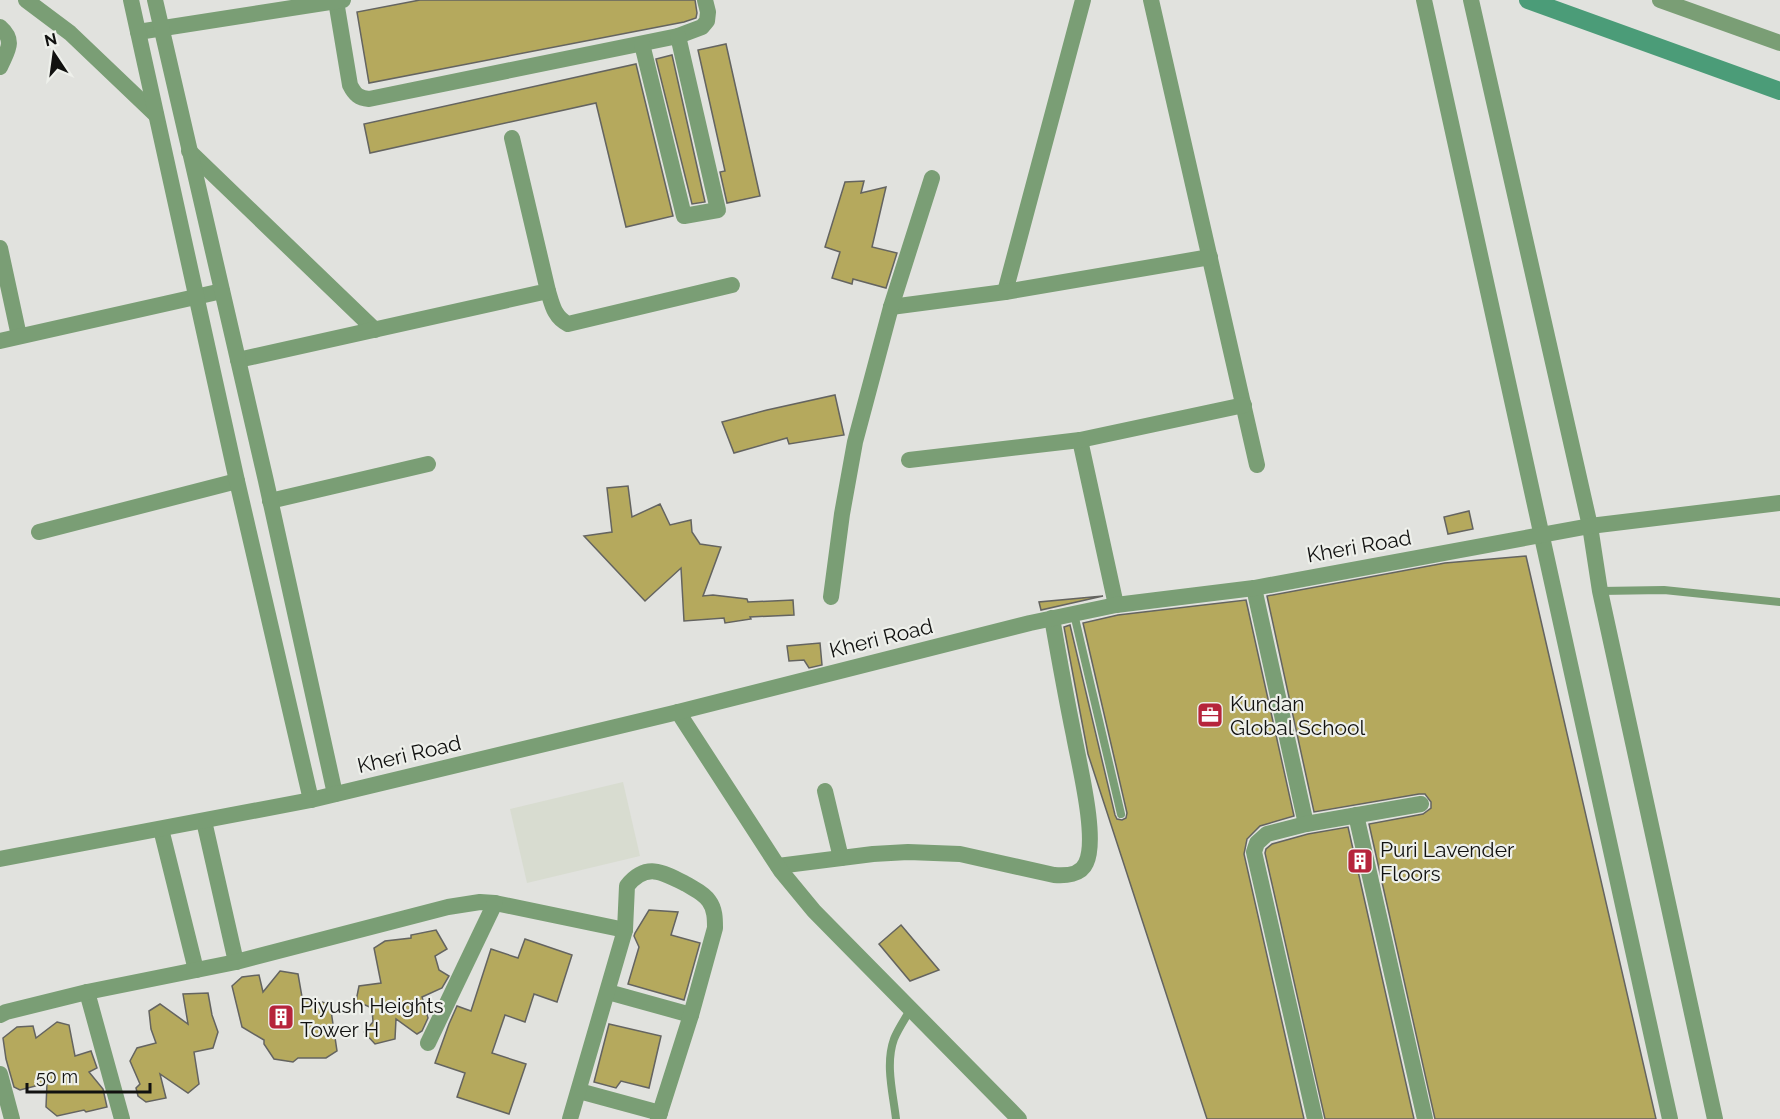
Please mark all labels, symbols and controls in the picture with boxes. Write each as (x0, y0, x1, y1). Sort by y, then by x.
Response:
north arrow (24, 24, 84, 84)
text: N (43, 29, 59, 51)
street label: Kheri Road (1305, 525, 1413, 567)
street label: Kheri Road (827, 613, 935, 663)
place label: Kundan Global School (1230, 691, 1366, 740)
office icon: Kundan Global School (1195, 700, 1225, 730)
street label: Kheri Road (355, 730, 463, 778)
place label: Puri Lavender Floors (1380, 837, 1515, 886)
building icon: Puri Lavender Floors (1345, 846, 1375, 876)
place label: Piyush Heights Tower H (300, 993, 444, 1042)
building icon: Piyush Heights Tower H (266, 1002, 296, 1032)
scale bar (27, 1056, 150, 1094)
text: 50 m (36, 1066, 78, 1087)

